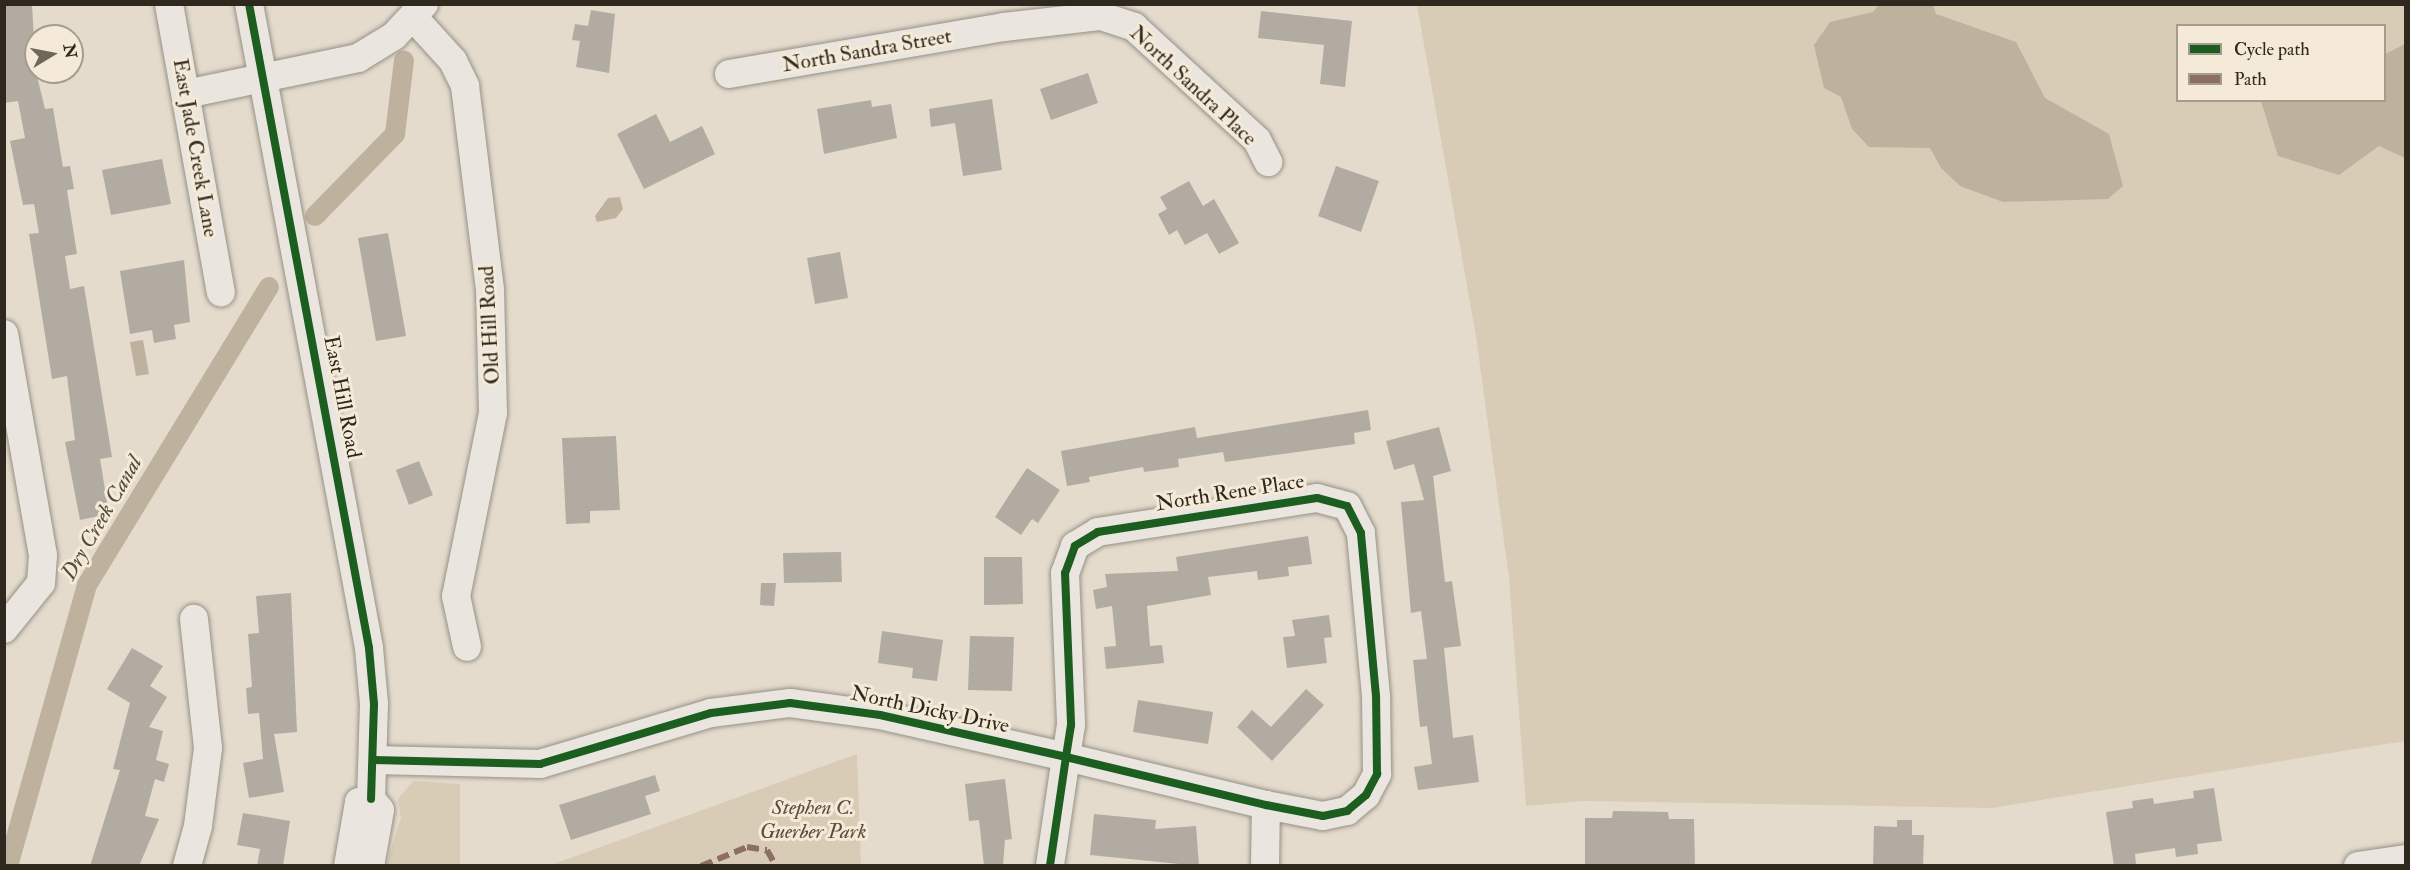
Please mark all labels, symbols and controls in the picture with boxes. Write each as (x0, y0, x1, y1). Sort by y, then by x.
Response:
street label: North Sandra Place (1124, 21, 1262, 151)
north arrow (24, 24, 84, 84)
street label: North Sandra Street (780, 24, 954, 78)
legend (2176, 24, 2386, 102)
text: Cycle path (2234, 38, 2310, 61)
text: N (59, 42, 81, 60)
street label: East Jade Creek Lane (167, 57, 223, 239)
text: Path (2234, 68, 2267, 91)
street label: Old Hill Road (474, 265, 506, 385)
street label: East Hill Road (318, 334, 366, 460)
water label: Dry Creek Canal (56, 451, 148, 585)
street label: North Rene Place (1154, 469, 1306, 517)
street label: North Dicky Drive (848, 681, 1012, 739)
park label: Stephen C. Guerber Park (760, 795, 866, 845)

